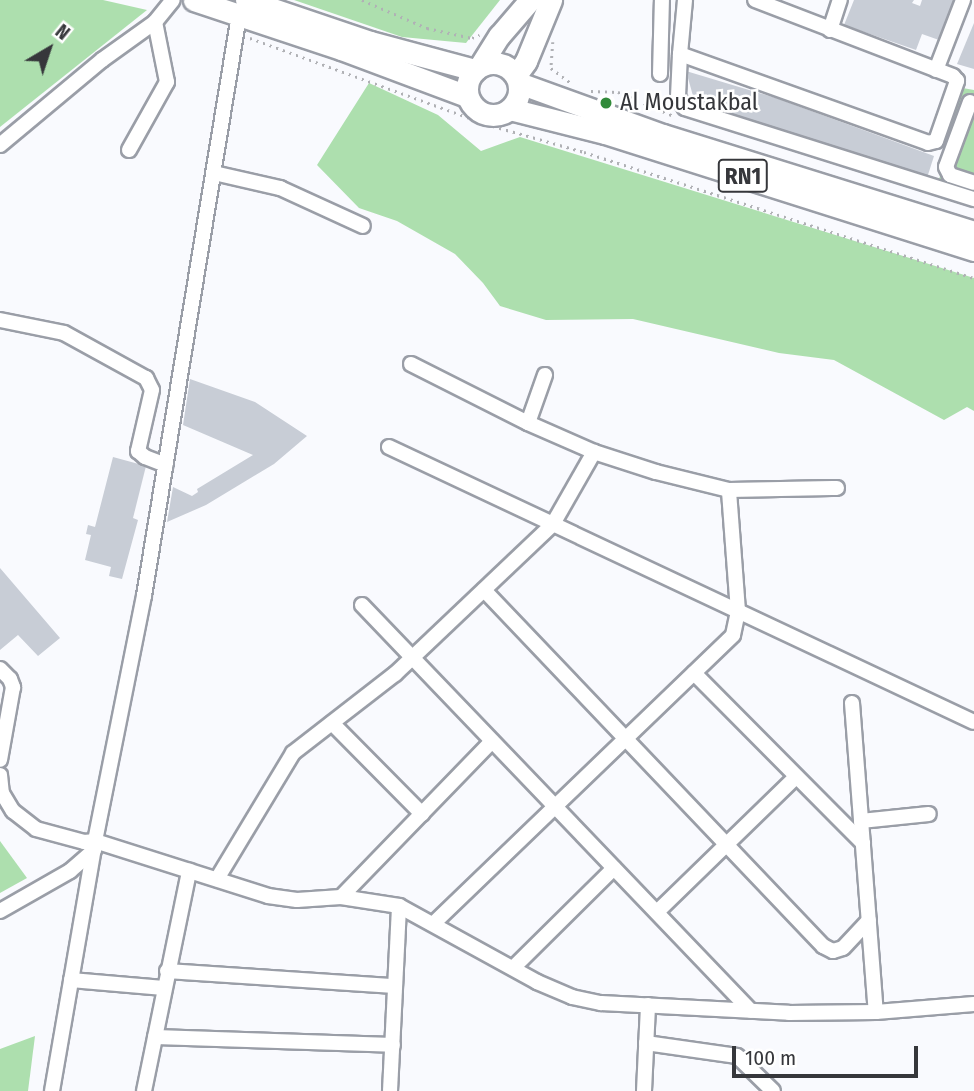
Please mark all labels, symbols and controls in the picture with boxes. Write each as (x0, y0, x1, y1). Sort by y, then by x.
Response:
north arrow (14, 14, 84, 84)
text: N (51, 20, 74, 45)
place label: Al Moustakbal (620, 89, 758, 117)
marker: Al Moustakbal (598, 95, 614, 111)
road number: RN1 (717, 156, 769, 196)
scale bar (736, 1032, 922, 1076)
text: 100 m (745, 1045, 796, 1071)

